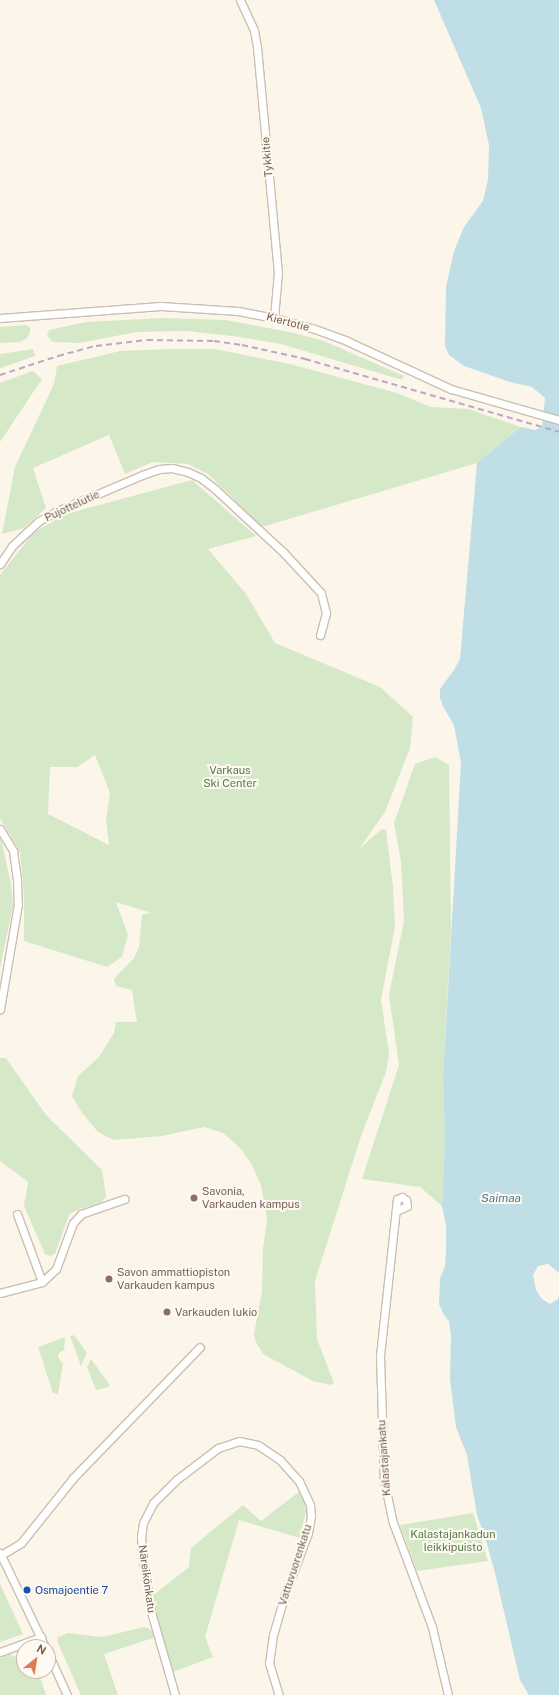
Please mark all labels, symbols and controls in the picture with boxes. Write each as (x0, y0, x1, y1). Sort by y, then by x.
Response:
street label: Tykkitie (259, 136, 275, 178)
street label: Kiertotie (265, 310, 311, 334)
street label: Pujottelutie (42, 488, 102, 524)
park label: Varkaus Ski Center (203, 764, 257, 790)
place label: Savonia, Varkauden kampus (202, 1185, 300, 1211)
water label: Saimaa (481, 1192, 521, 1206)
marker: Savonia, Varkauden kampus (189, 1193, 199, 1203)
place label: Savon ammattiopiston Varkauden kampus (117, 1266, 230, 1292)
marker: Savon ammattiopiston Varkauden kampus (104, 1274, 114, 1284)
place label: Varkauden lukio (175, 1305, 257, 1319)
marker: Varkauden lukio (162, 1307, 172, 1317)
street label: Kalastajankatu (375, 1419, 393, 1497)
street label: Vattuvuorenkatu (276, 1523, 314, 1607)
park label: Kalastajankadun leikkipuisto (410, 1528, 496, 1554)
street label: Näreikönkatu (136, 1544, 158, 1614)
place label: Osmajoentie 7 (35, 1583, 108, 1597)
marker: Osmajoentie 7 (22, 1585, 32, 1595)
north arrow (16, 1639, 56, 1679)
text: N (35, 1642, 48, 1657)

